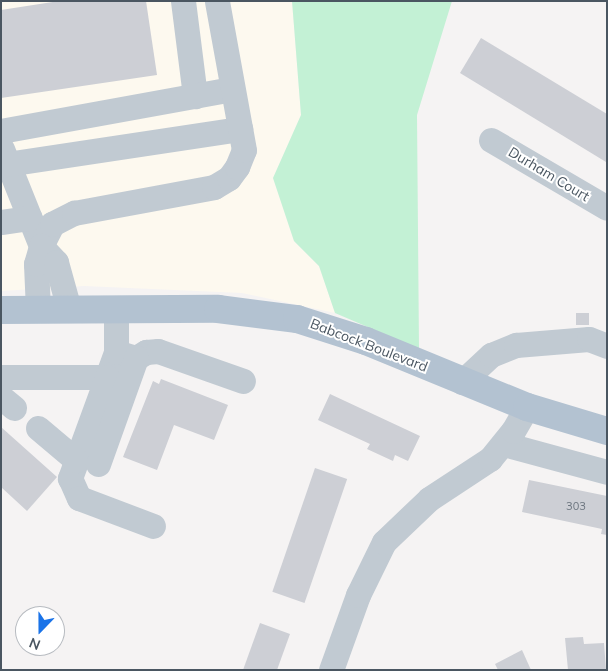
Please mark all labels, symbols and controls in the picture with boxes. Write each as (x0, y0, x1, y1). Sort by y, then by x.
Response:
street label: Durham Court (505, 143, 593, 205)
street label: Babcock Boulevard (308, 315, 430, 375)
house number: 303 (566, 499, 586, 513)
north arrow (15, 606, 65, 656)
text: N (26, 634, 43, 654)

